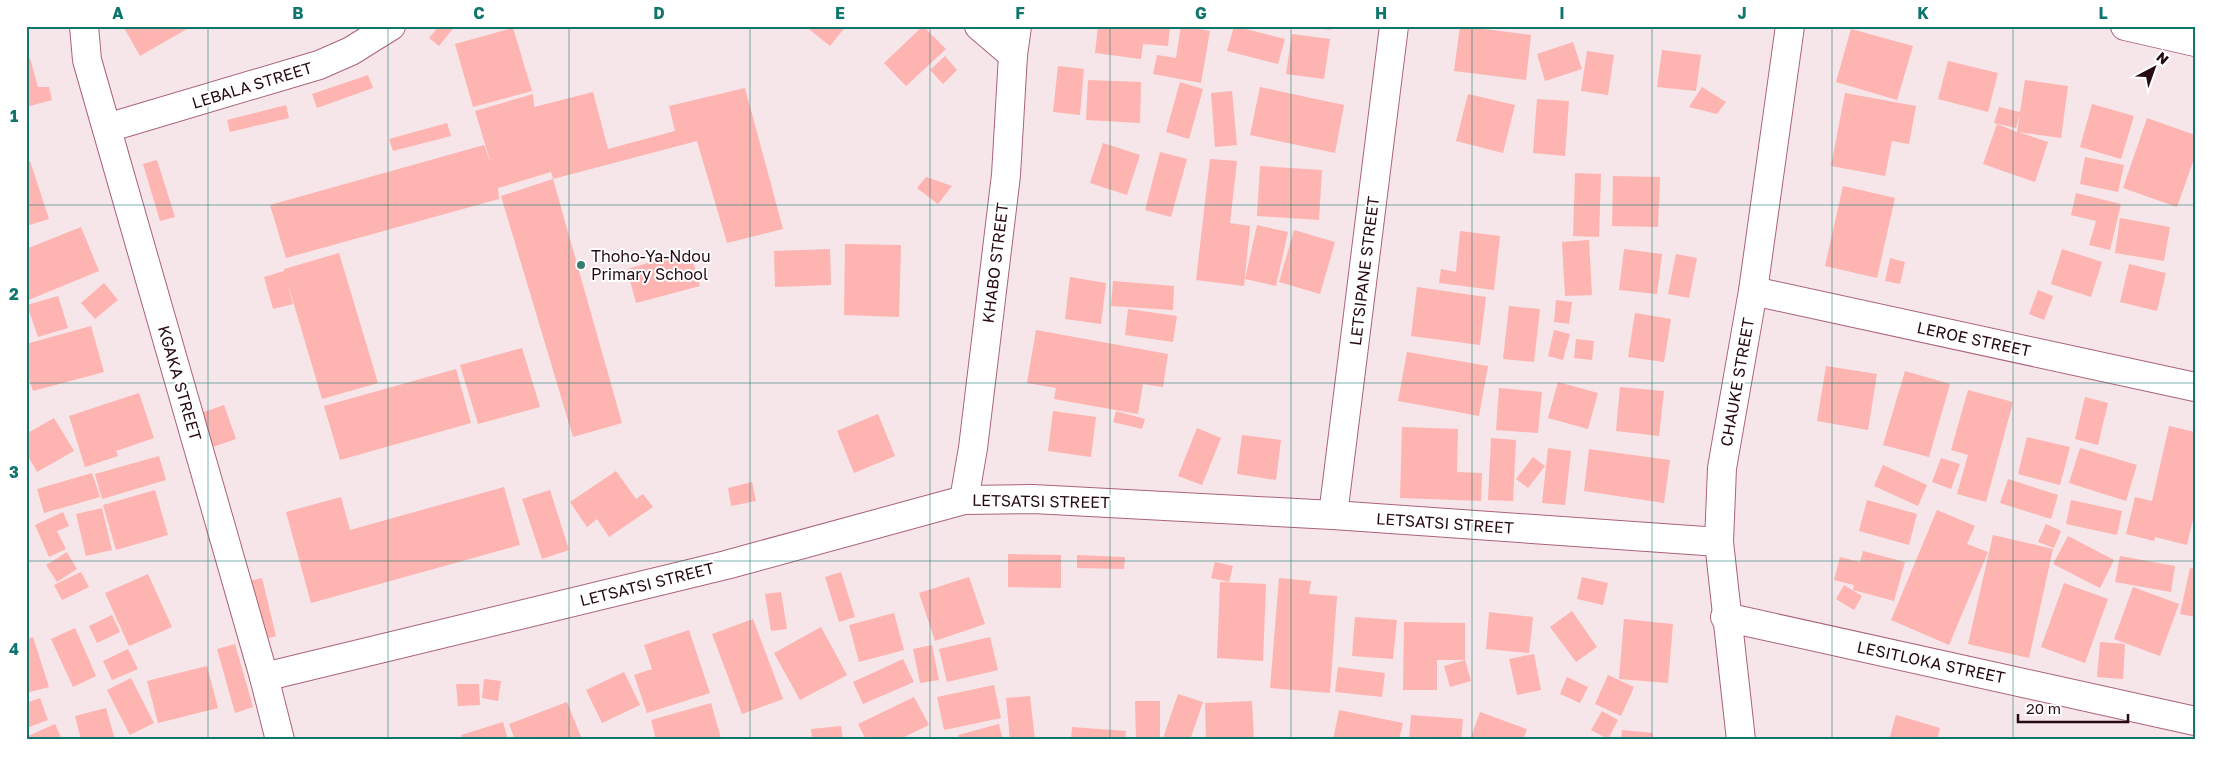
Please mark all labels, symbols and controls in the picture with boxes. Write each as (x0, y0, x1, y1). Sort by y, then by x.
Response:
text: A (112, 3, 124, 23)
text: B (292, 3, 304, 23)
text: C (473, 3, 485, 23)
text: D (653, 3, 665, 23)
text: E (835, 3, 845, 23)
text: F (1015, 3, 1025, 23)
text: G (1195, 3, 1207, 23)
text: H (1375, 3, 1387, 23)
text: I (1559, 3, 1565, 23)
text: J (1737, 3, 1747, 23)
text: K (1917, 3, 1929, 23)
text: L (2098, 3, 2108, 23)
north arrow (2128, 42, 2178, 92)
text: N (2153, 48, 2172, 68)
street label: LEBALA STREET (189, 57, 315, 113)
text: 1 (10, 106, 18, 126)
street label: LETSIPANE STREET (1345, 195, 1383, 347)
street label: KHABO STREET (978, 202, 1012, 324)
place label: Thoho-Ya-Ndou Primary School (591, 246, 711, 284)
marker: Thoho-Ya-Ndou Primary School (575, 259, 587, 271)
text: 2 (9, 284, 19, 304)
street label: CHAUKE STREET (1716, 316, 1758, 448)
street label: LEROE STREET (1915, 317, 2033, 361)
street label: KGAKA STREET (154, 323, 206, 443)
text: 3 (9, 462, 19, 482)
street label: LETSATSI STREET (972, 490, 1110, 512)
street label: LETSATSI STREET (1376, 508, 1515, 538)
street label: LETSATSI STREET (578, 558, 716, 610)
street label: LESITLOKA STREET (1855, 637, 2007, 687)
text: 4 (9, 639, 19, 659)
scale bar (2018, 691, 2128, 723)
text: 20 m (2026, 699, 2061, 717)

